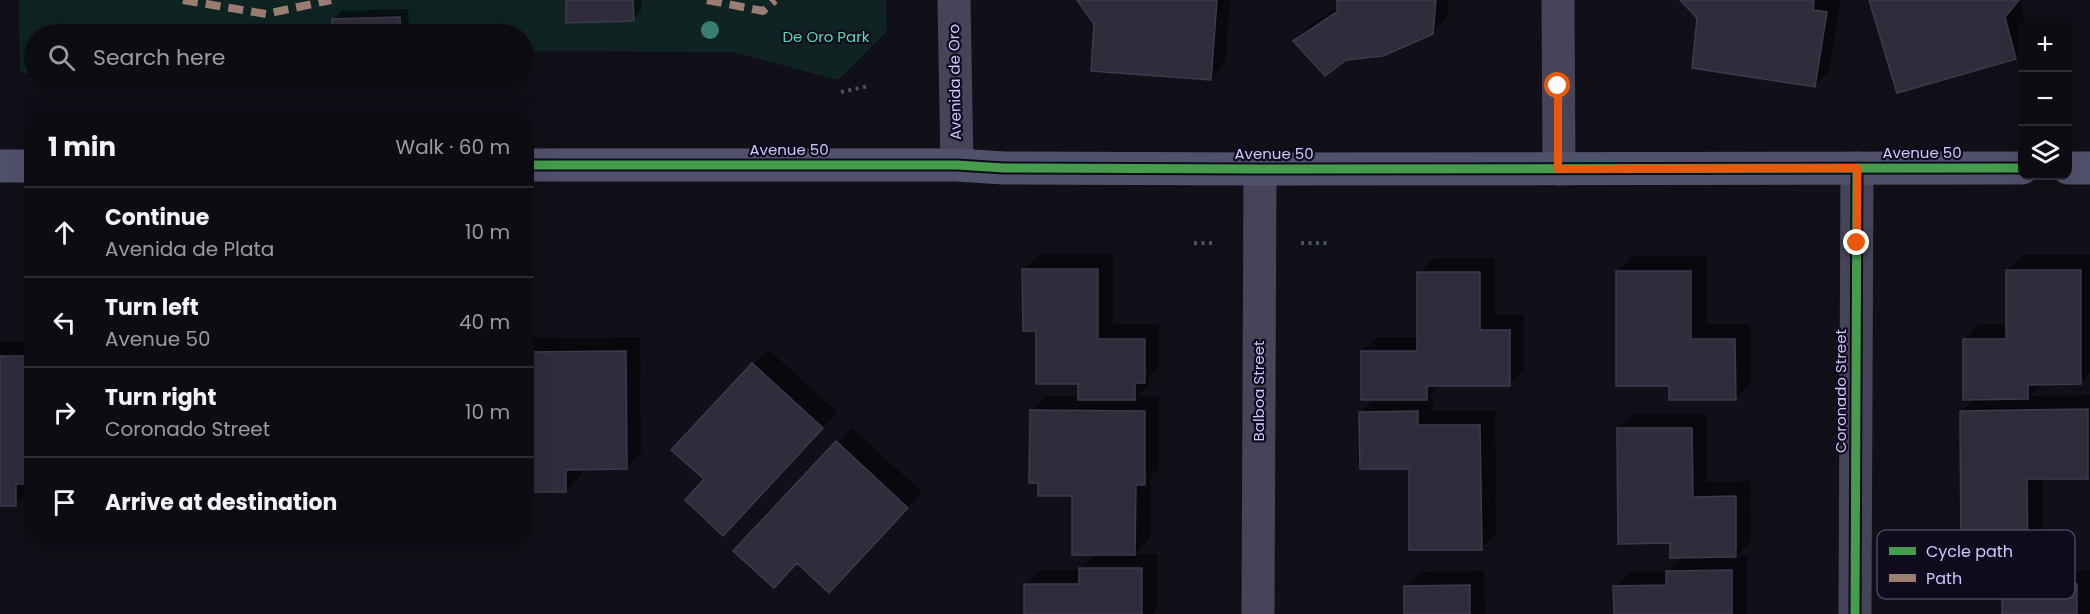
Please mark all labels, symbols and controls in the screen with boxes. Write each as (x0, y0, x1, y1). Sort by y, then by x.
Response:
map controls (2018, 18, 2072, 180)
button: + (2018, 18, 2072, 72)
search box (24, 24, 534, 90)
street label: Avenida de Oro (943, 24, 966, 140)
park label: De Oro Park (782, 26, 870, 47)
icon: search (45, 41, 78, 74)
text: Search here (93, 42, 226, 73)
route start (1544, 72, 1570, 98)
button: − (2018, 72, 2072, 126)
button: layers (2018, 126, 2072, 180)
text: 1 min (48, 129, 116, 165)
text: Walk · 60 m (396, 133, 510, 161)
street label: Avenue 50 (749, 139, 829, 160)
street label: Avenue 50 (1882, 142, 1962, 163)
street label: Avenue 50 (1234, 143, 1314, 164)
text: Continue (105, 202, 209, 233)
icon: ahead (48, 216, 81, 249)
text: 10 m (465, 218, 510, 246)
route end (1843, 229, 1869, 255)
text: Avenida de Plata (105, 235, 274, 263)
text: Turn left (105, 292, 199, 323)
icon: left (48, 306, 81, 339)
text: 40 m (459, 308, 510, 336)
text: Avenue 50 (105, 325, 211, 353)
street label: Coronado Street (1830, 329, 1851, 453)
street label: Balboa Street (1248, 341, 1269, 441)
text: Turn right (105, 382, 216, 413)
icon: right (48, 396, 81, 429)
text: 10 m (465, 398, 510, 426)
text: Coronado Street (105, 415, 270, 443)
icon: arrive (48, 486, 81, 519)
text: Arrive at destination (105, 487, 337, 518)
legend (1877, 530, 2075, 599)
text: Cycle path (1926, 540, 2013, 563)
text: Path (1926, 567, 1962, 590)

